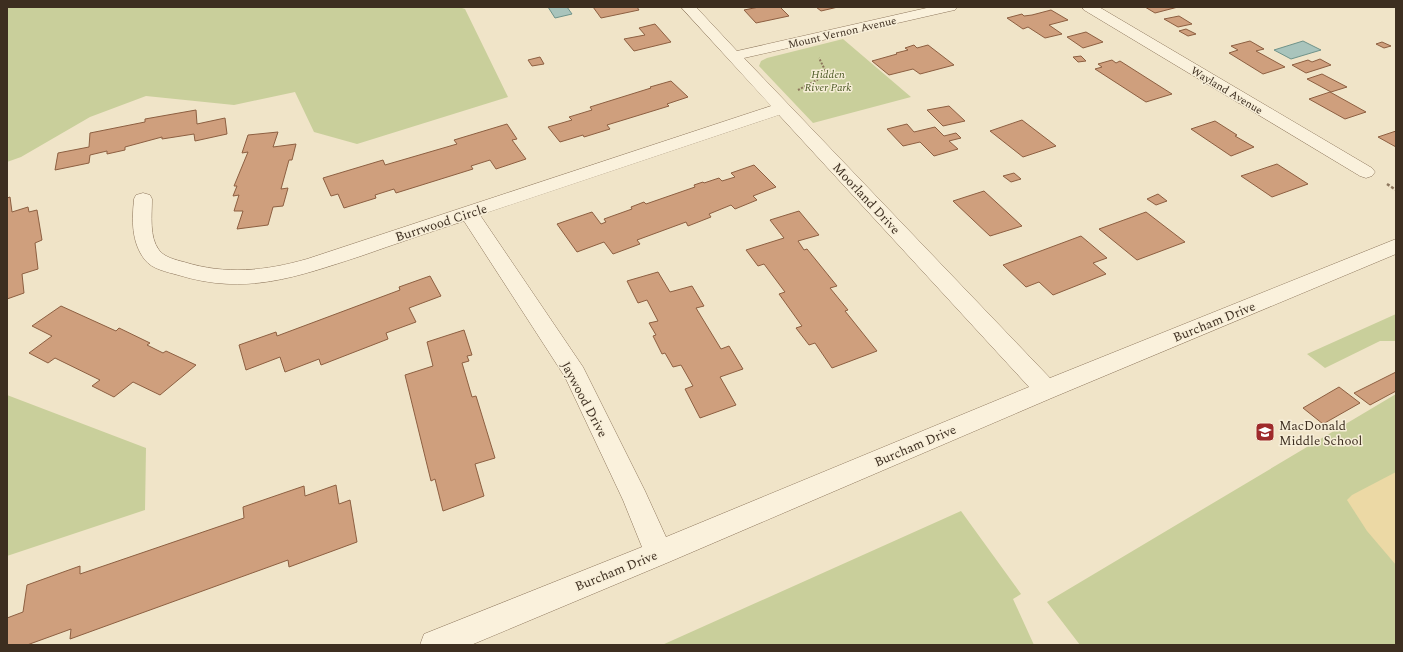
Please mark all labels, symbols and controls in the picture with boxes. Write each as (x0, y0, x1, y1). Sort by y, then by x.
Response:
street label: Mount Vernon Avenue (786, 12, 898, 53)
street label: Wayland Avenue (1187, 62, 1266, 119)
park label: Hidden River Park (805, 66, 851, 96)
street label: Moorland Drive (828, 158, 905, 239)
street label: Burrwood Circle (393, 199, 490, 247)
street label: Burcham Drive (1170, 296, 1259, 348)
street label: Jaywood Drive (556, 358, 613, 441)
place label: MacDonald Middle School (1279, 416, 1362, 451)
street label: Burcham Drive (871, 420, 960, 472)
school or university icon: MacDonald Middle School (1254, 421, 1276, 443)
street label: Burcham Drive (572, 545, 661, 597)

